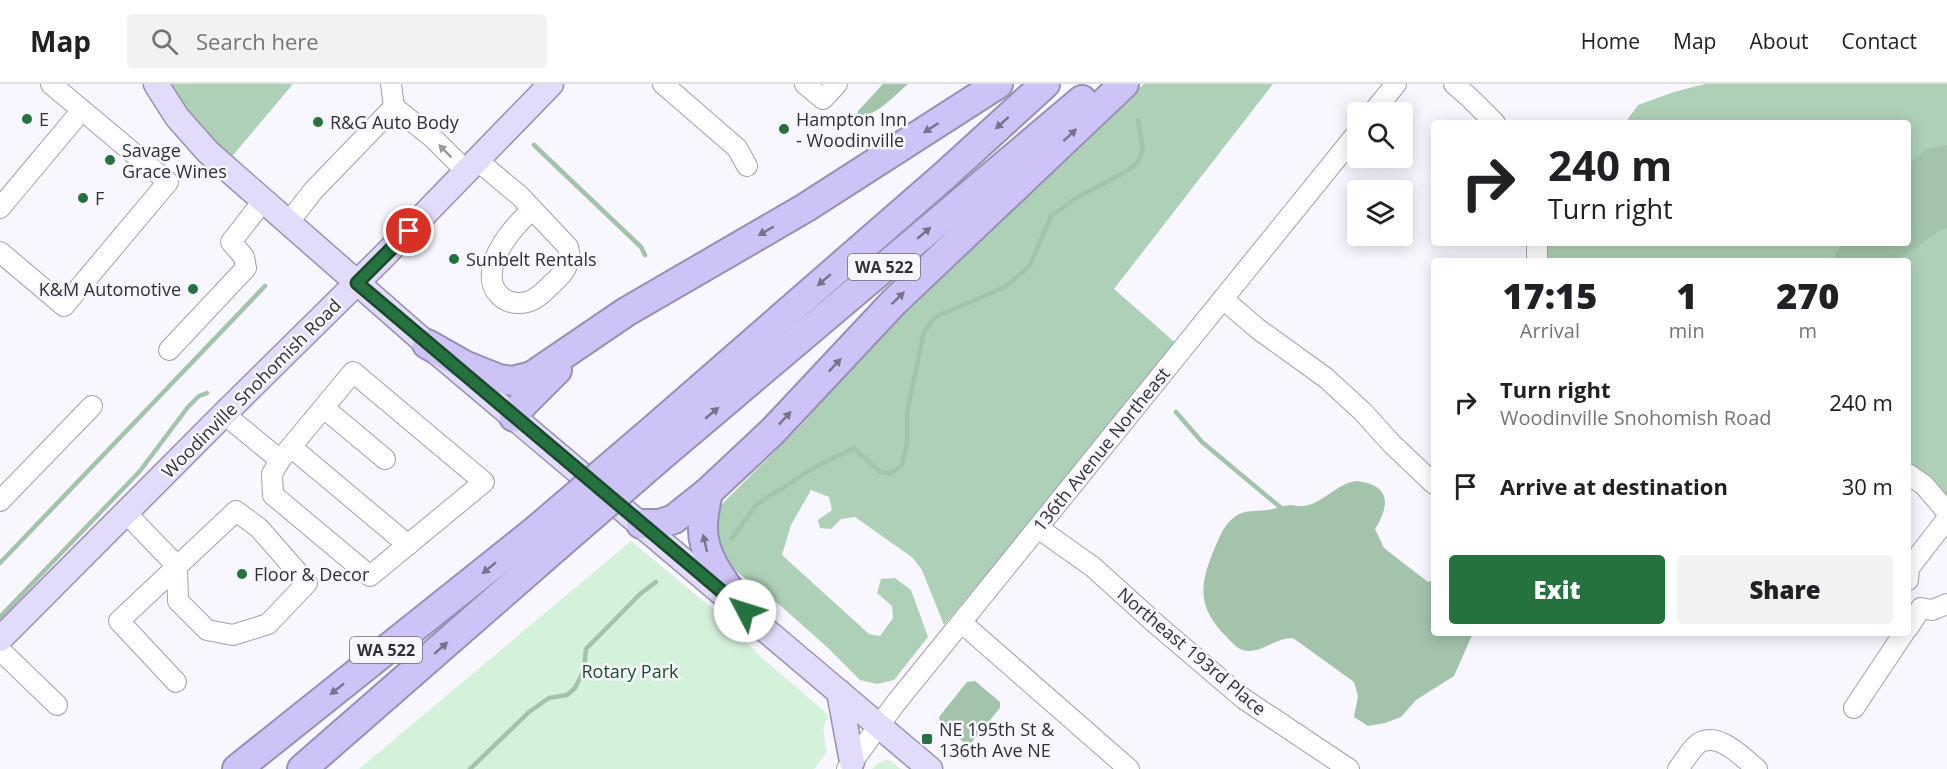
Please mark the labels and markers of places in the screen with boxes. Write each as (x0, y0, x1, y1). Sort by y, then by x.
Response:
place label: E (39, 107, 49, 131)
place label: Hampton Inn - Woodinville (796, 107, 907, 152)
place label: R&G Auto Body (330, 110, 460, 134)
marker: E (20, 112, 34, 126)
marker: R&G Auto Body (311, 115, 325, 129)
marker: Hampton Inn - Woodinville (777, 122, 791, 136)
place label: Savage Grace Wines (122, 138, 227, 183)
marker: Savage Grace Wines (103, 153, 117, 167)
place label: F (95, 186, 104, 210)
marker: F (76, 191, 90, 205)
pin (383, 205, 434, 256)
place label: Sunbelt Rentals (466, 247, 597, 271)
marker: Sunbelt Rentals (447, 252, 461, 266)
place label: K&M Automotive (39, 277, 181, 301)
marker: K&M Automotive (186, 282, 200, 296)
place label: Floor & Decor (254, 562, 370, 586)
marker: Floor & Decor (235, 567, 249, 581)
place label: NE 195th St & 136th Ave NE (939, 717, 1055, 762)
marker: NE 195th St & 136th Ave NE (920, 732, 934, 746)

